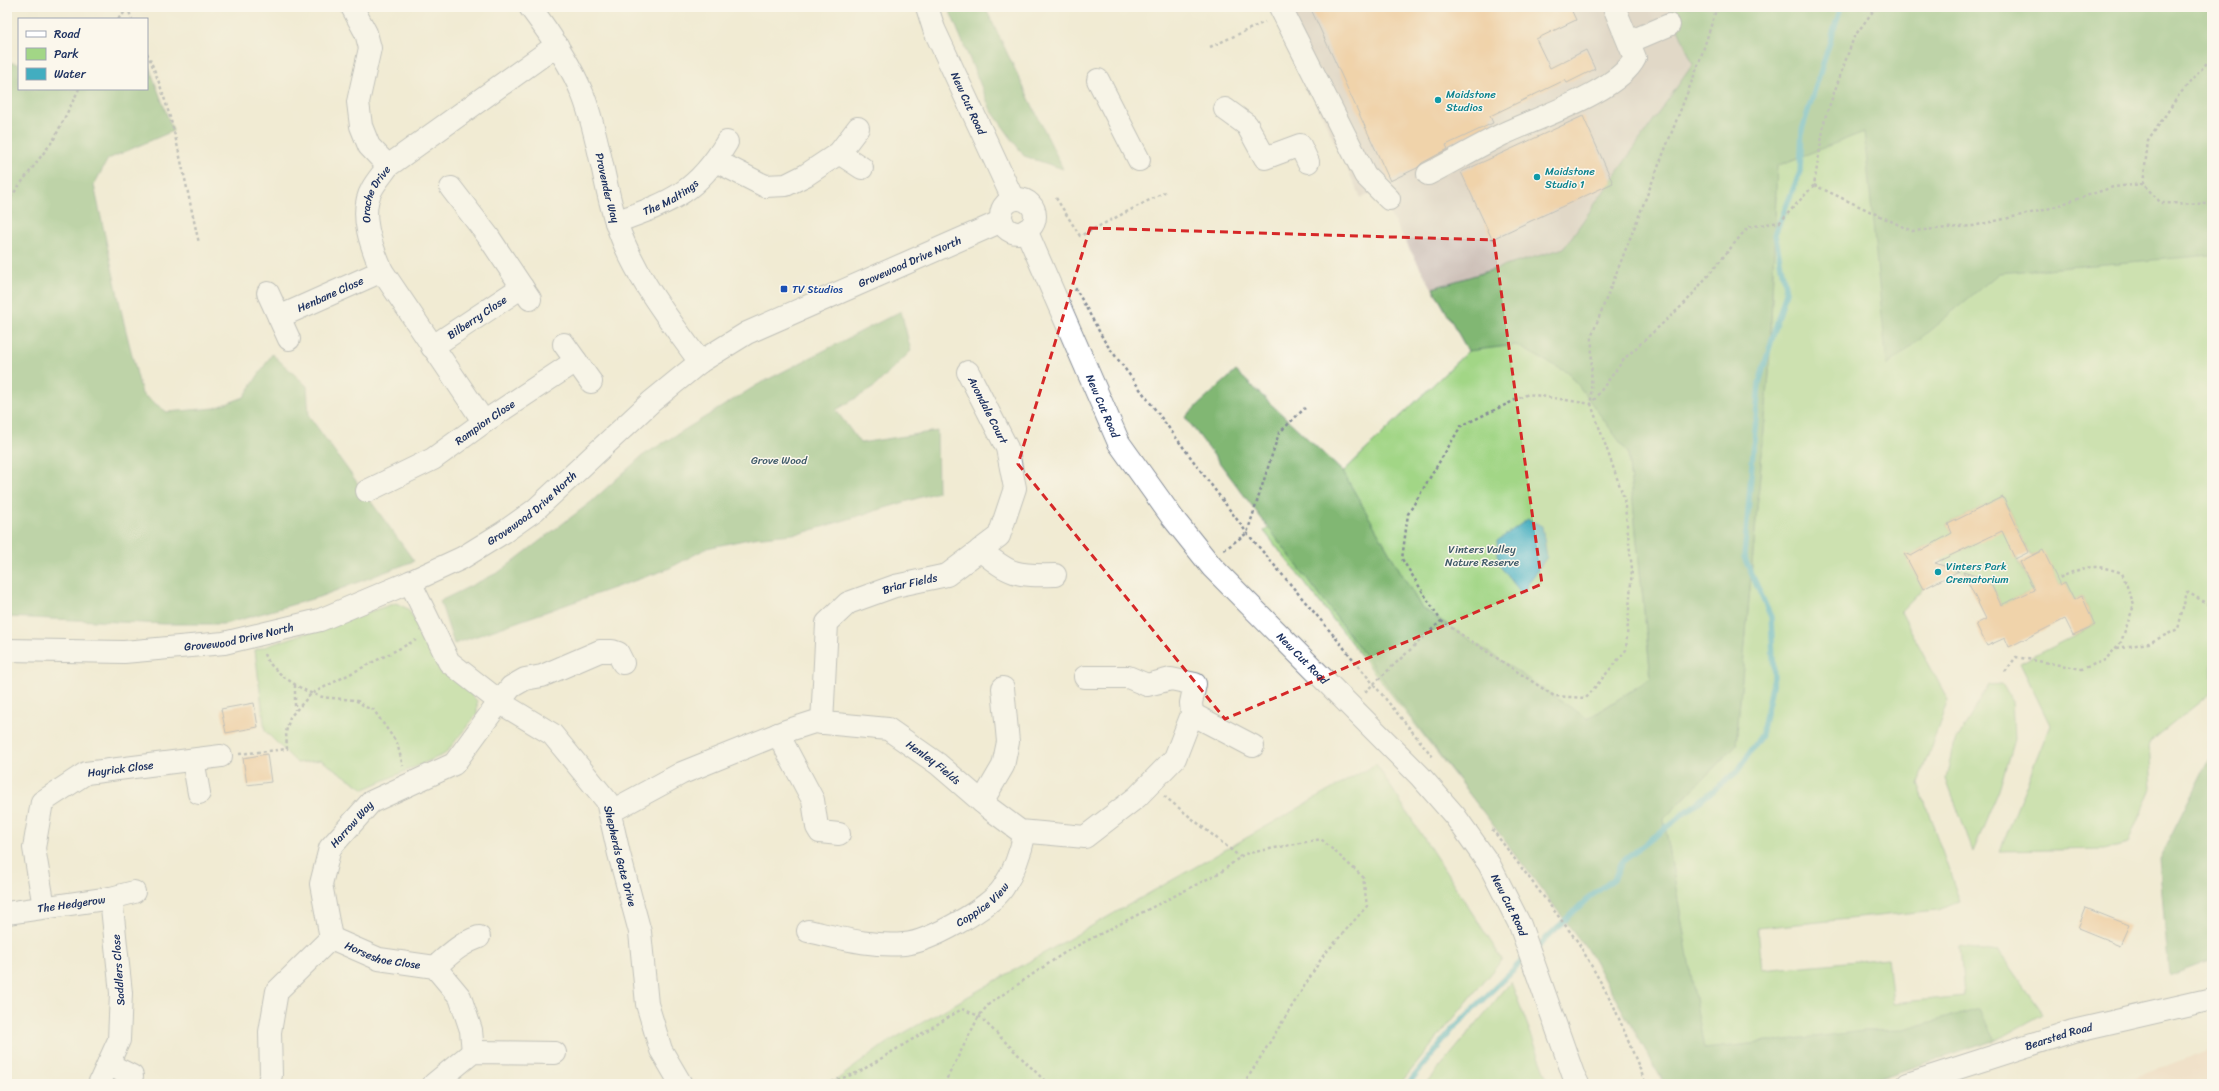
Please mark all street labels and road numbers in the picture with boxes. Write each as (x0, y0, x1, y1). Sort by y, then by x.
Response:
street label: New Cut Road (945, 69, 991, 139)
street label: Provender Way (590, 151, 625, 226)
street label: Orache Drive (357, 161, 396, 223)
street label: The Maltings (640, 174, 704, 221)
street label: Grovewood Drive North (855, 231, 965, 293)
street label: Henbane Close (294, 271, 367, 318)
street label: Bilberry Close (443, 290, 511, 344)
street label: New Cut Road (1080, 371, 1125, 442)
street label: Avondale Court (962, 372, 1013, 448)
street label: Rampion Close (451, 395, 520, 450)
street label: Grovewood Drive North (483, 466, 581, 550)
street label: Briar Fields (880, 568, 940, 600)
street label: Grovewood Drive North (183, 618, 296, 657)
street label: New Cut Road (1272, 628, 1334, 690)
street label: Henley Fields (902, 735, 965, 790)
street label: Hayrick Close (86, 756, 155, 783)
street label: Harrow Way (325, 796, 378, 852)
street label: Shepherds Gate Drive (598, 804, 642, 909)
street label: New Cut Road (1485, 871, 1533, 940)
street label: Coppice View (952, 879, 1014, 932)
street label: The Hedgerow (36, 890, 107, 918)
street label: Saddlers Close (107, 933, 130, 1006)
street label: Horseshoe Close (342, 936, 422, 975)
street label: Bearsted Road (2022, 1018, 2095, 1056)

